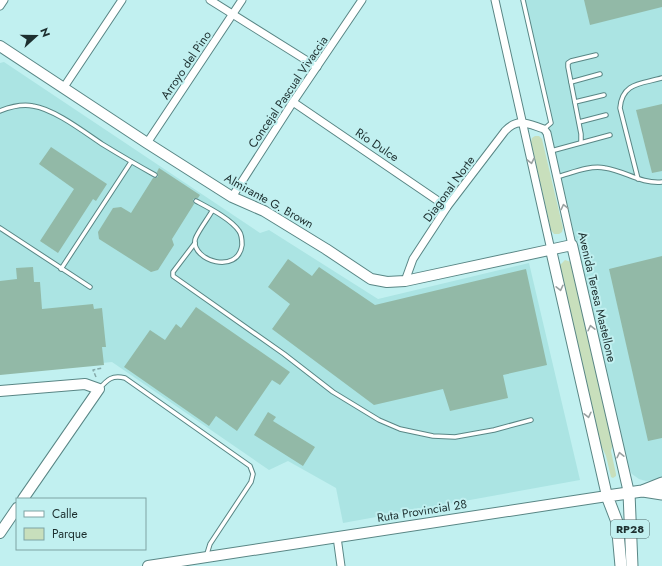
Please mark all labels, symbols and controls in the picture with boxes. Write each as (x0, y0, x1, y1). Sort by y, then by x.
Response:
north arrow (16, 16, 56, 56)
text: N (36, 25, 54, 39)
street label: Arroyo del Pino (156, 27, 216, 103)
street label: Concejal Pascual Vivaccia (244, 32, 332, 152)
street label: Río Dulce (352, 124, 402, 166)
street label: Diagonal Norte (419, 152, 479, 226)
one-way arrow (527, 157, 535, 164)
street label: Almirante G. Brown (221, 169, 317, 233)
one-way arrow (560, 204, 568, 211)
street label: Avenida Teresa Mastellone (573, 230, 621, 364)
one-way arrow (555, 285, 563, 292)
one-way arrow (588, 325, 596, 331)
one-way arrow (583, 412, 591, 419)
one-way arrow (617, 451, 625, 458)
street label: Ruta Provincial 28 (376, 495, 468, 527)
legend (16, 498, 146, 550)
text: Calle (52, 505, 78, 523)
road number: RP28 (611, 520, 649, 538)
text: Parque (52, 525, 87, 543)

